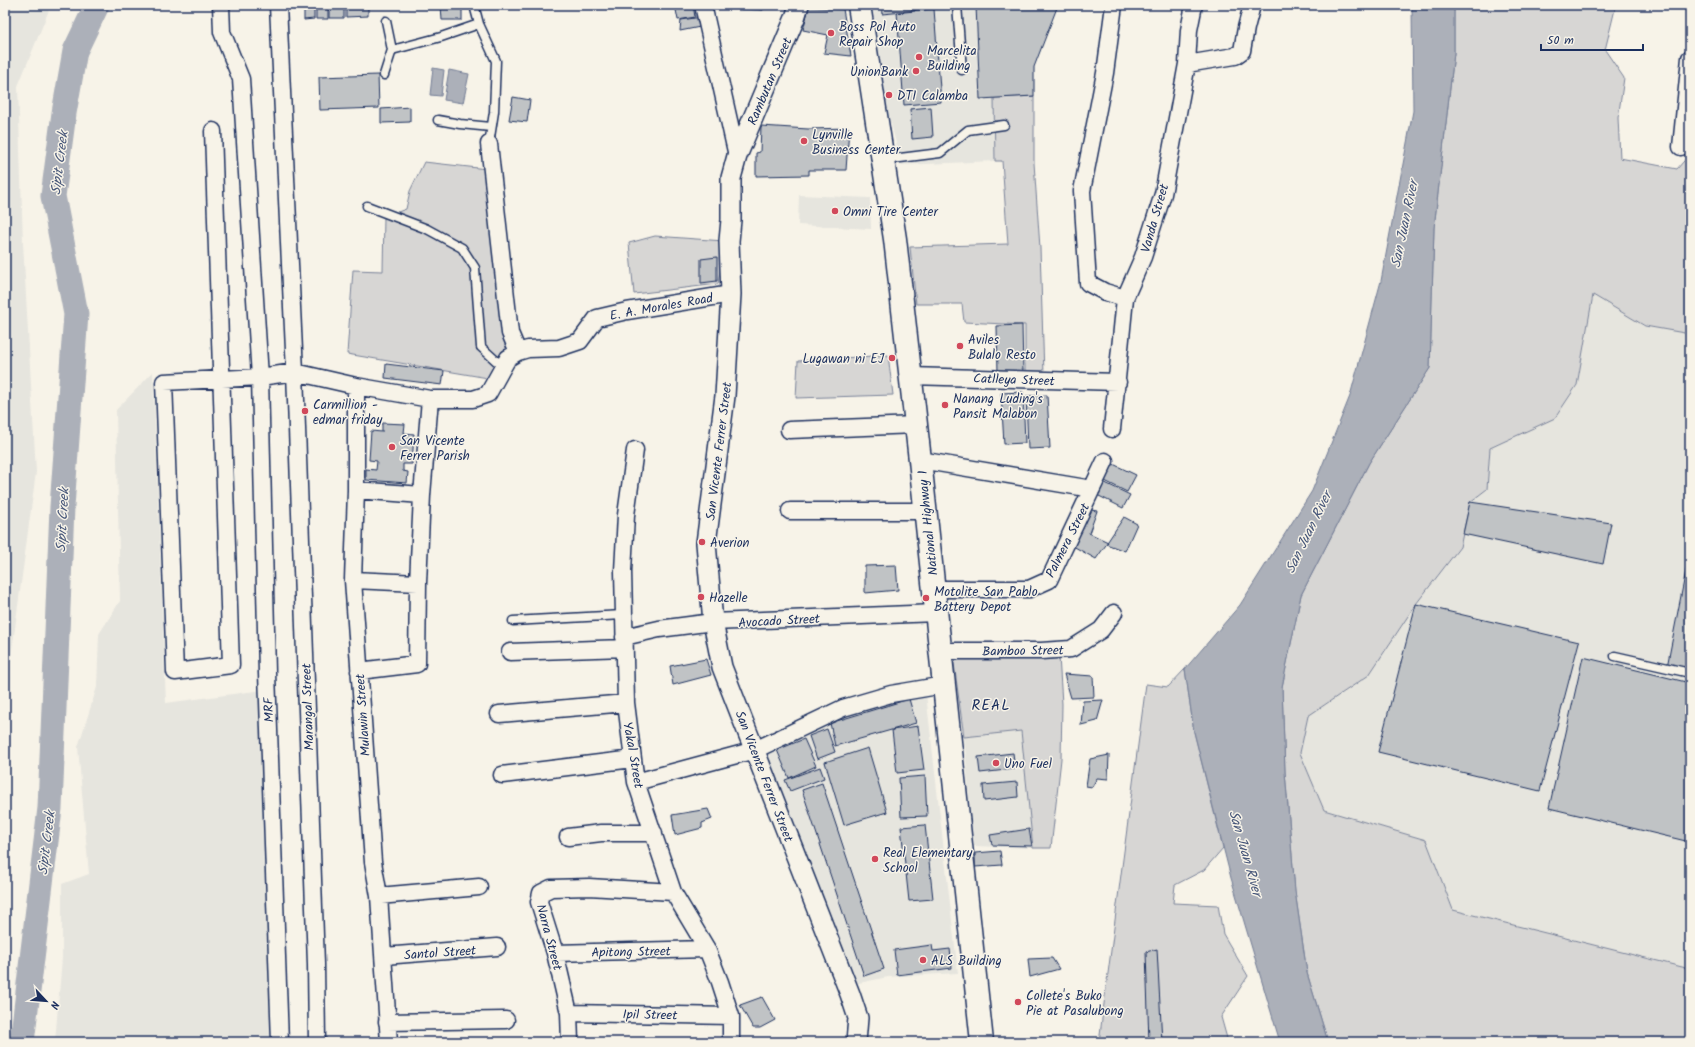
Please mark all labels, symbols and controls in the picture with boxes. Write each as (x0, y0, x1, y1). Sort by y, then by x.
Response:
place label: Boss Pol Auto Repair Shop (839, 17, 916, 53)
scale bar (1541, 26, 1643, 52)
marker: Boss Pol Auto Repair Shop (826, 28, 836, 38)
text: 50 m (1547, 31, 1574, 50)
street label: Rambutan Street (742, 34, 799, 129)
place label: Marcelita Building (927, 41, 977, 77)
marker: Marcelita Building (914, 52, 924, 62)
place label: UnionBank (850, 62, 909, 83)
marker: UnionBank (911, 66, 921, 76)
place label: DTI Calamba (897, 86, 968, 107)
marker: DTI Calamba (884, 90, 894, 100)
place label: Lynville Business Center (812, 125, 901, 161)
water label: Sipit Creek (45, 128, 75, 196)
marker: Lynville Business Center (799, 136, 809, 146)
water label: San Juan River (1385, 175, 1426, 270)
street label: Vanda Street (1136, 181, 1176, 255)
place label: Omni Tire Center (843, 202, 938, 223)
marker: Omni Tire Center (830, 206, 840, 216)
street label: E. A. Morales Road (608, 288, 715, 327)
place label: Aviles Bulalo Resto (968, 330, 1036, 366)
marker: Aviles Bulalo Resto (955, 341, 965, 351)
place label: Lugawan ni EJ (802, 349, 885, 370)
marker: Lugawan ni EJ (887, 353, 897, 363)
street label: Catlleya Street (973, 369, 1056, 392)
street label: San Vicente Ferrer Street (701, 380, 739, 522)
place label: Nanang Luding's Pansit Malabon (953, 389, 1043, 425)
place label: Carmillion - edmar friday (313, 395, 383, 431)
marker: Nanang Luding's Pansit Malabon (940, 400, 950, 410)
marker: Carmillion - edmar friday (300, 406, 310, 416)
place label: San Vicente Ferrer Parish (400, 431, 470, 467)
marker: San Vicente Ferrer Parish (387, 442, 397, 452)
street label: National Highway 1 (913, 469, 944, 576)
water label: Sipit Creek (50, 485, 76, 553)
water label: San Juan River (1280, 485, 1340, 577)
street label: Palmera Street (1041, 499, 1097, 582)
place label: Averion (710, 533, 750, 554)
marker: Averion (697, 537, 707, 547)
place label: Motolite San Pablo Battery Depot (934, 582, 1038, 618)
place label: Hazelle (709, 588, 748, 609)
marker: Hazelle (696, 592, 706, 602)
marker: Motolite San Pablo Battery Depot (921, 593, 931, 603)
street label: Avocado Street (738, 609, 821, 634)
street label: Bamboo Street (982, 640, 1065, 663)
street label: Marangal Street (296, 662, 321, 751)
street label: Mulawin Street (350, 672, 377, 757)
district label: REAL (972, 694, 1010, 718)
street label: MRF (259, 696, 280, 723)
street label: San Vicente Ferrer Street (729, 708, 799, 846)
street label: Yakal Street (616, 720, 649, 791)
place label: Uno Fuel (1004, 754, 1052, 775)
marker: Uno Fuel (991, 758, 1001, 768)
water label: Sipit Creek (32, 808, 62, 876)
water label: San Juan River (1222, 808, 1269, 902)
place label: Real Elementary School (883, 843, 973, 879)
marker: Real Elementary School (870, 854, 880, 864)
street label: Narra Street (530, 902, 568, 974)
street label: Santol Street (403, 940, 478, 966)
street label: Apitong Street (591, 941, 672, 964)
place label: ALS Building (931, 951, 1002, 972)
marker: ALS Building (918, 955, 928, 965)
north arrow (26, 981, 66, 1021)
place label: Collete's Buko Pie at Pasalubong (1026, 986, 1124, 1022)
marker: Collete's Buko Pie at Pasalubong (1013, 997, 1023, 1007)
text: N (44, 998, 64, 1012)
street label: Ipil Street (622, 1005, 678, 1026)

